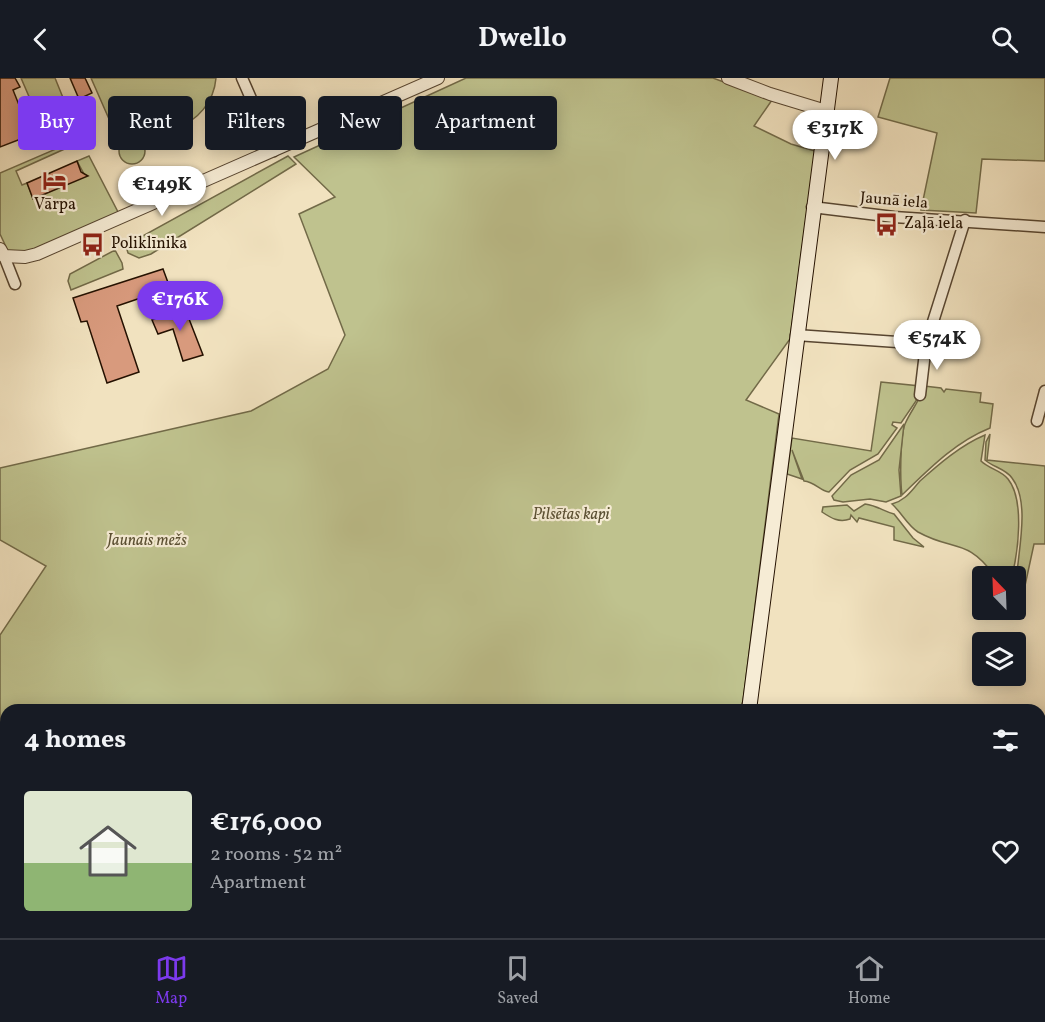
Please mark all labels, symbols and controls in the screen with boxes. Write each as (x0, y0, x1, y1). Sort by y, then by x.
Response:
text: Dwello (478, 20, 567, 58)
icon: back (24, 23, 57, 56)
icon: search (988, 23, 1021, 56)
chip: Buy (18, 96, 96, 150)
chip: Rent (108, 96, 193, 150)
chip: Filters (205, 96, 306, 150)
chip: New (318, 96, 402, 150)
chip: Apartment (414, 96, 557, 150)
pin: €317K (793, 110, 877, 161)
text: €317K (806, 115, 864, 143)
pin: €149K (120, 166, 204, 217)
hotel icon: Vārpa (42, 167, 68, 193)
text: €149K (132, 171, 192, 199)
street label: Jaunā iela (859, 187, 929, 215)
place label: Vārpa (34, 194, 76, 216)
bus stop icon: Zaļā iela (873, 211, 899, 237)
place label: Zaļā iela (904, 213, 963, 235)
bus stop icon: Poliklīnika (80, 231, 106, 257)
place label: Poliklīnika (111, 233, 187, 255)
pin: €176K (138, 281, 222, 332)
text: €176K (151, 286, 209, 314)
pin: €574K (895, 320, 979, 371)
text: €574K (908, 325, 966, 353)
park label: Pilsētas kapi (532, 504, 611, 526)
park label: Jaunais mežs (105, 530, 187, 552)
north arrow (972, 566, 1026, 620)
map controls (972, 566, 1026, 686)
button: layers (972, 632, 1026, 686)
text: 4 homes (24, 722, 126, 758)
icon: filters (989, 724, 1022, 757)
text: €176,000 (210, 805, 322, 841)
icon: home (72, 815, 144, 887)
icon: heart (989, 835, 1022, 868)
text: 2 rooms · 52 m² (210, 841, 342, 869)
text: Apartment (210, 869, 306, 897)
tab: Map (155, 952, 188, 1010)
tab: Saved (497, 952, 538, 1010)
tab: Home (848, 952, 890, 1010)

